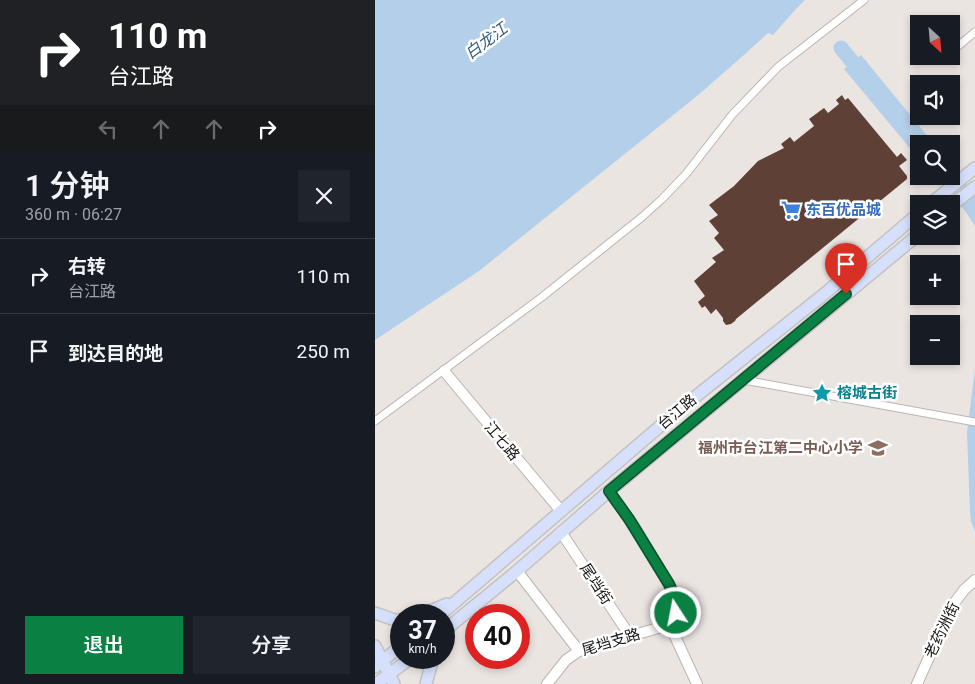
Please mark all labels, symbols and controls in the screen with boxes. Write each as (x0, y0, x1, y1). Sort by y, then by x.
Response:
north arrow (910, 15, 960, 65)
map controls (910, 15, 960, 365)
text: 110 m (108, 16, 207, 57)
water label: 白龙江 (461, 18, 512, 63)
icon: right (25, 20, 90, 85)
text: 台江路 (108, 64, 174, 89)
button: sound (910, 75, 960, 125)
icon: left (94, 115, 122, 143)
icon: ahead (147, 115, 175, 143)
icon: ahead (200, 115, 228, 143)
icon: right (253, 115, 281, 143)
button: search (910, 135, 960, 185)
text: 1 分钟 (25, 168, 110, 203)
button: close (298, 170, 350, 222)
button: layers (910, 195, 960, 245)
supermarket icon: 东百优品城 (780, 199, 802, 221)
place label: 东百优品城 (806, 201, 881, 219)
text: 360 m · 06:27 (25, 205, 122, 224)
pin (825, 243, 867, 294)
icon: arrive (832, 250, 860, 278)
text: 右转 (68, 255, 106, 278)
button: + (910, 255, 960, 305)
icon: right (25, 262, 53, 290)
text: 110 m (297, 265, 350, 288)
text: 台江路 (68, 282, 116, 301)
button: − (910, 315, 960, 365)
icon: arrive (25, 337, 53, 365)
text: 250 m (297, 340, 350, 363)
text: 到达目的地 (68, 342, 163, 365)
place icon: 榕城古街 (811, 382, 833, 404)
place label: 榕城古街 (837, 384, 897, 402)
street label: 台江路 (654, 391, 700, 433)
street label: 江七路 (481, 418, 523, 464)
school or university icon: 福州市台江第二中心小学 (867, 437, 889, 459)
place label: 福州市台江第二中心小学 (698, 439, 863, 457)
street label: 尾垱街 (576, 560, 616, 608)
position arrow (649, 586, 701, 638)
street label: 老药洲街 (921, 599, 963, 661)
speed limit sign: 40 (465, 604, 530, 669)
button: 退出 (25, 616, 183, 674)
button: 分享 (193, 616, 350, 674)
text: 37 (408, 616, 437, 645)
street label: 尾垱支路 (580, 625, 642, 659)
text: km/h (408, 642, 437, 656)

